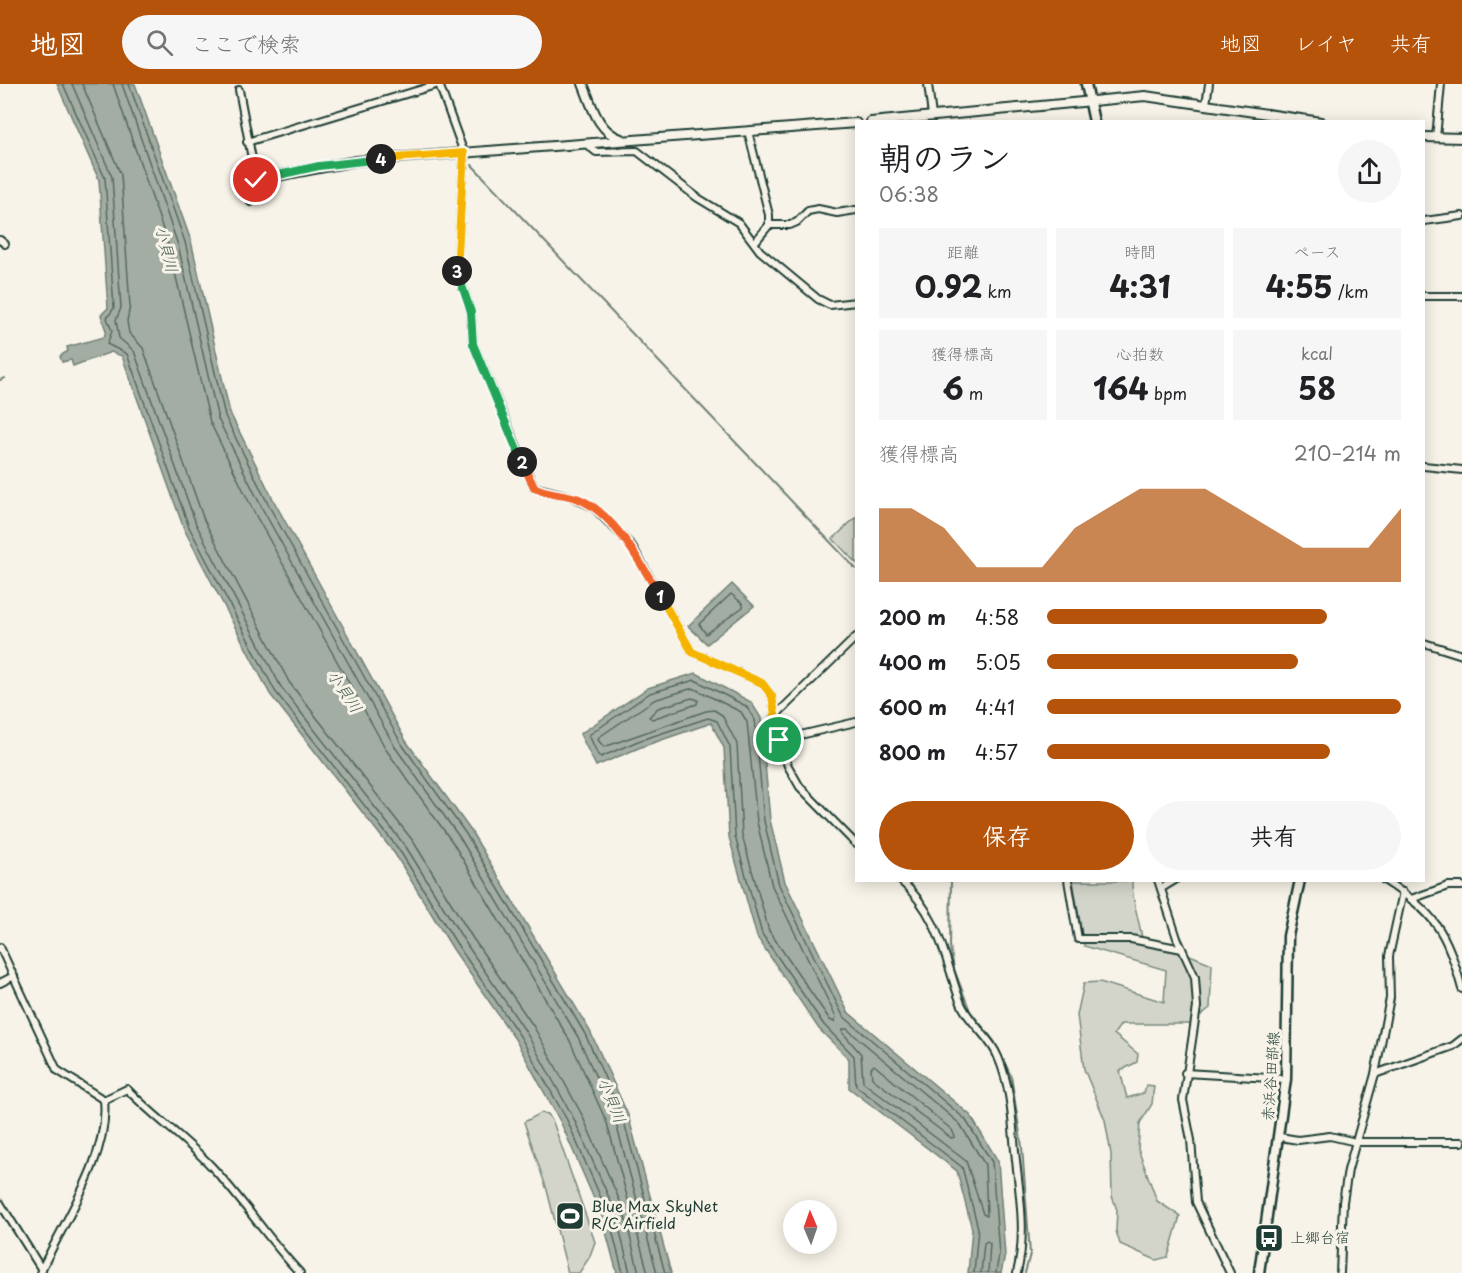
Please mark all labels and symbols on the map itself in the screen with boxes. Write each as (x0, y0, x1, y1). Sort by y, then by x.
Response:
pin: 4 (366, 144, 396, 174)
pin (230, 154, 281, 205)
water label: 小貝川 (151, 223, 185, 275)
pin: 3 (442, 256, 472, 286)
pin: 2 (507, 447, 537, 477)
pin: 1 (645, 581, 675, 611)
water label: 小貝川 (322, 664, 369, 717)
pin (753, 714, 804, 765)
street label: 赤浜谷田部線 (1255, 1030, 1284, 1122)
water label: 小貝川 (593, 1073, 633, 1126)
place label: Blue Max SkyNet R/C Airfield (591, 1194, 718, 1234)
sports icon: Blue Max SkyNet R/C Airfield (554, 1200, 586, 1232)
north arrow (783, 1200, 837, 1254)
bus stop icon: 上郷台宿 (1253, 1222, 1285, 1254)
place label: 上郷台宿 (1290, 1225, 1350, 1248)

